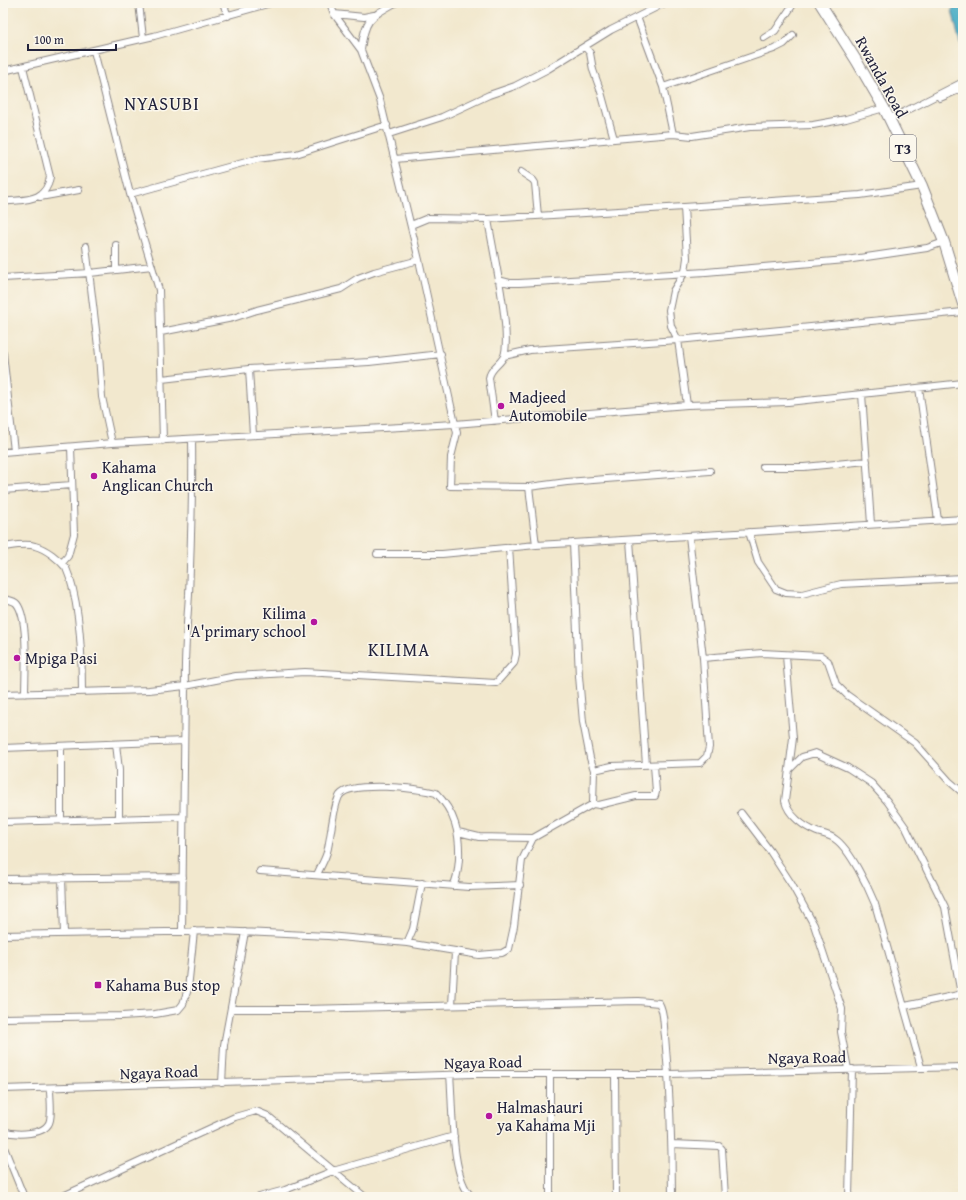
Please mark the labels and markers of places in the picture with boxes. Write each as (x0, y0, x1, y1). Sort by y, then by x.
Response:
place label: Madjeed Automobile (509, 385, 587, 427)
marker: Madjeed Automobile (496, 401, 506, 411)
place label: Kahama Anglican Church (102, 455, 213, 497)
marker: Kahama Anglican Church (89, 471, 99, 481)
place label: Kilima 'A'primary school (187, 601, 307, 643)
marker: Kilima 'A'primary school (309, 617, 319, 627)
place label: Mpiga Pasi (25, 646, 98, 670)
marker: Mpiga Pasi (12, 653, 22, 663)
place label: Kahama Bus stop (106, 973, 221, 997)
marker: Kahama Bus stop (93, 980, 103, 990)
place label: Halmashauri ya Kahama Mji (496, 1095, 596, 1137)
marker: Halmashauri ya Kahama Mji (484, 1111, 494, 1121)

